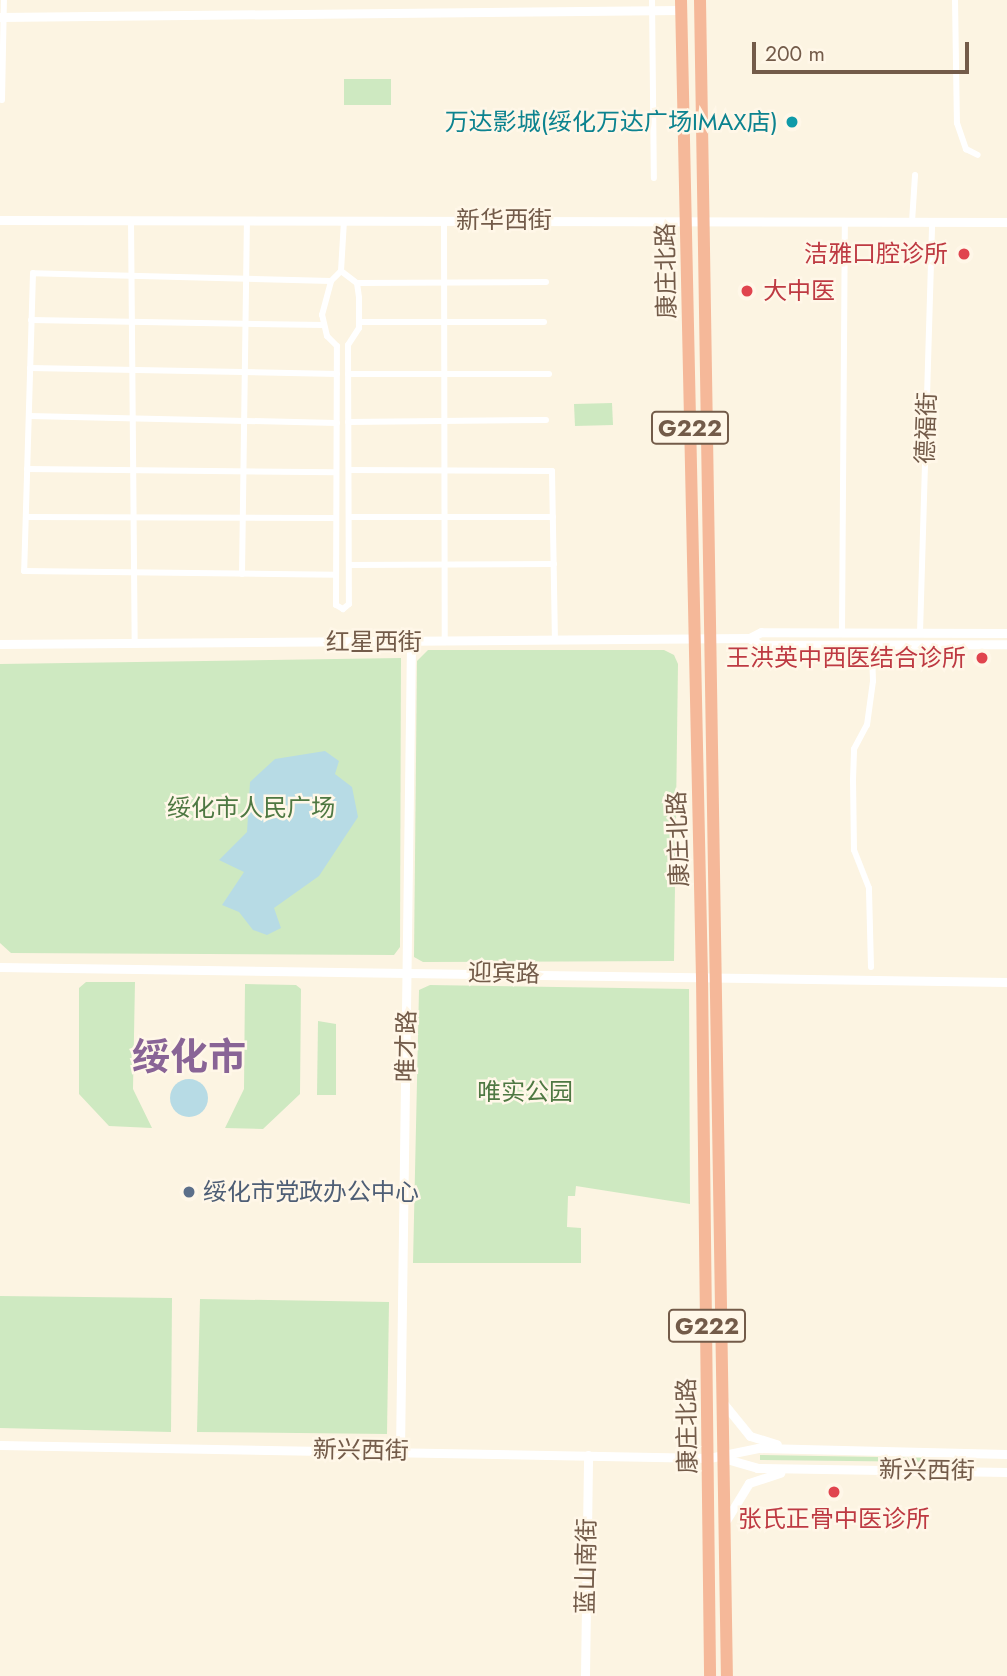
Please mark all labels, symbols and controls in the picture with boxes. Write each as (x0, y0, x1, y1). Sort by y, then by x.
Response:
scale bar (755, 28, 972, 72)
text: 200 m (765, 39, 825, 69)
place label: 万达影城(绥化万达广场IMAX店) (445, 108, 778, 136)
marker: 万达影城(绥化万达广场IMAX店) (784, 114, 800, 130)
street label: 新华西街 (456, 206, 552, 234)
street label: 康庄北路 (651, 223, 681, 319)
place label: 洁雅口腔诊所 (804, 240, 948, 268)
marker: 洁雅口腔诊所 (954, 244, 974, 264)
place label: 大中医 (763, 277, 835, 305)
marker: 大中医 (737, 281, 757, 301)
street label: 德福街 (910, 392, 942, 464)
road number: G222 (650, 408, 730, 448)
street label: 红星西街 (326, 628, 422, 656)
place label: 王洪英中西医结合诊所 (726, 644, 966, 672)
marker: 王洪英中西医结合诊所 (972, 648, 992, 668)
street label: 康庄北路 (662, 791, 694, 887)
park label: 绥化市人民广场 (167, 794, 335, 822)
street label: 迎宾路 (468, 958, 540, 988)
street label: 唯才路 (391, 1010, 421, 1082)
district label: 绥化市 (132, 1034, 246, 1080)
park label: 唯实公园 (477, 1078, 573, 1106)
place label: 绥化市党政办公中心 (203, 1178, 419, 1206)
marker: 绥化市党政办公中心 (181, 1184, 197, 1200)
road number: G222 (667, 1306, 747, 1345)
street label: 康庄北路 (672, 1378, 702, 1474)
street label: 新兴西街 (313, 1435, 409, 1465)
street label: 新兴西街 (879, 1455, 975, 1485)
marker: 张氏正骨中医诊所 (824, 1482, 844, 1502)
place label: 张氏正骨中医诊所 (738, 1505, 930, 1533)
street label: 蓝山南街 (571, 1518, 601, 1614)

